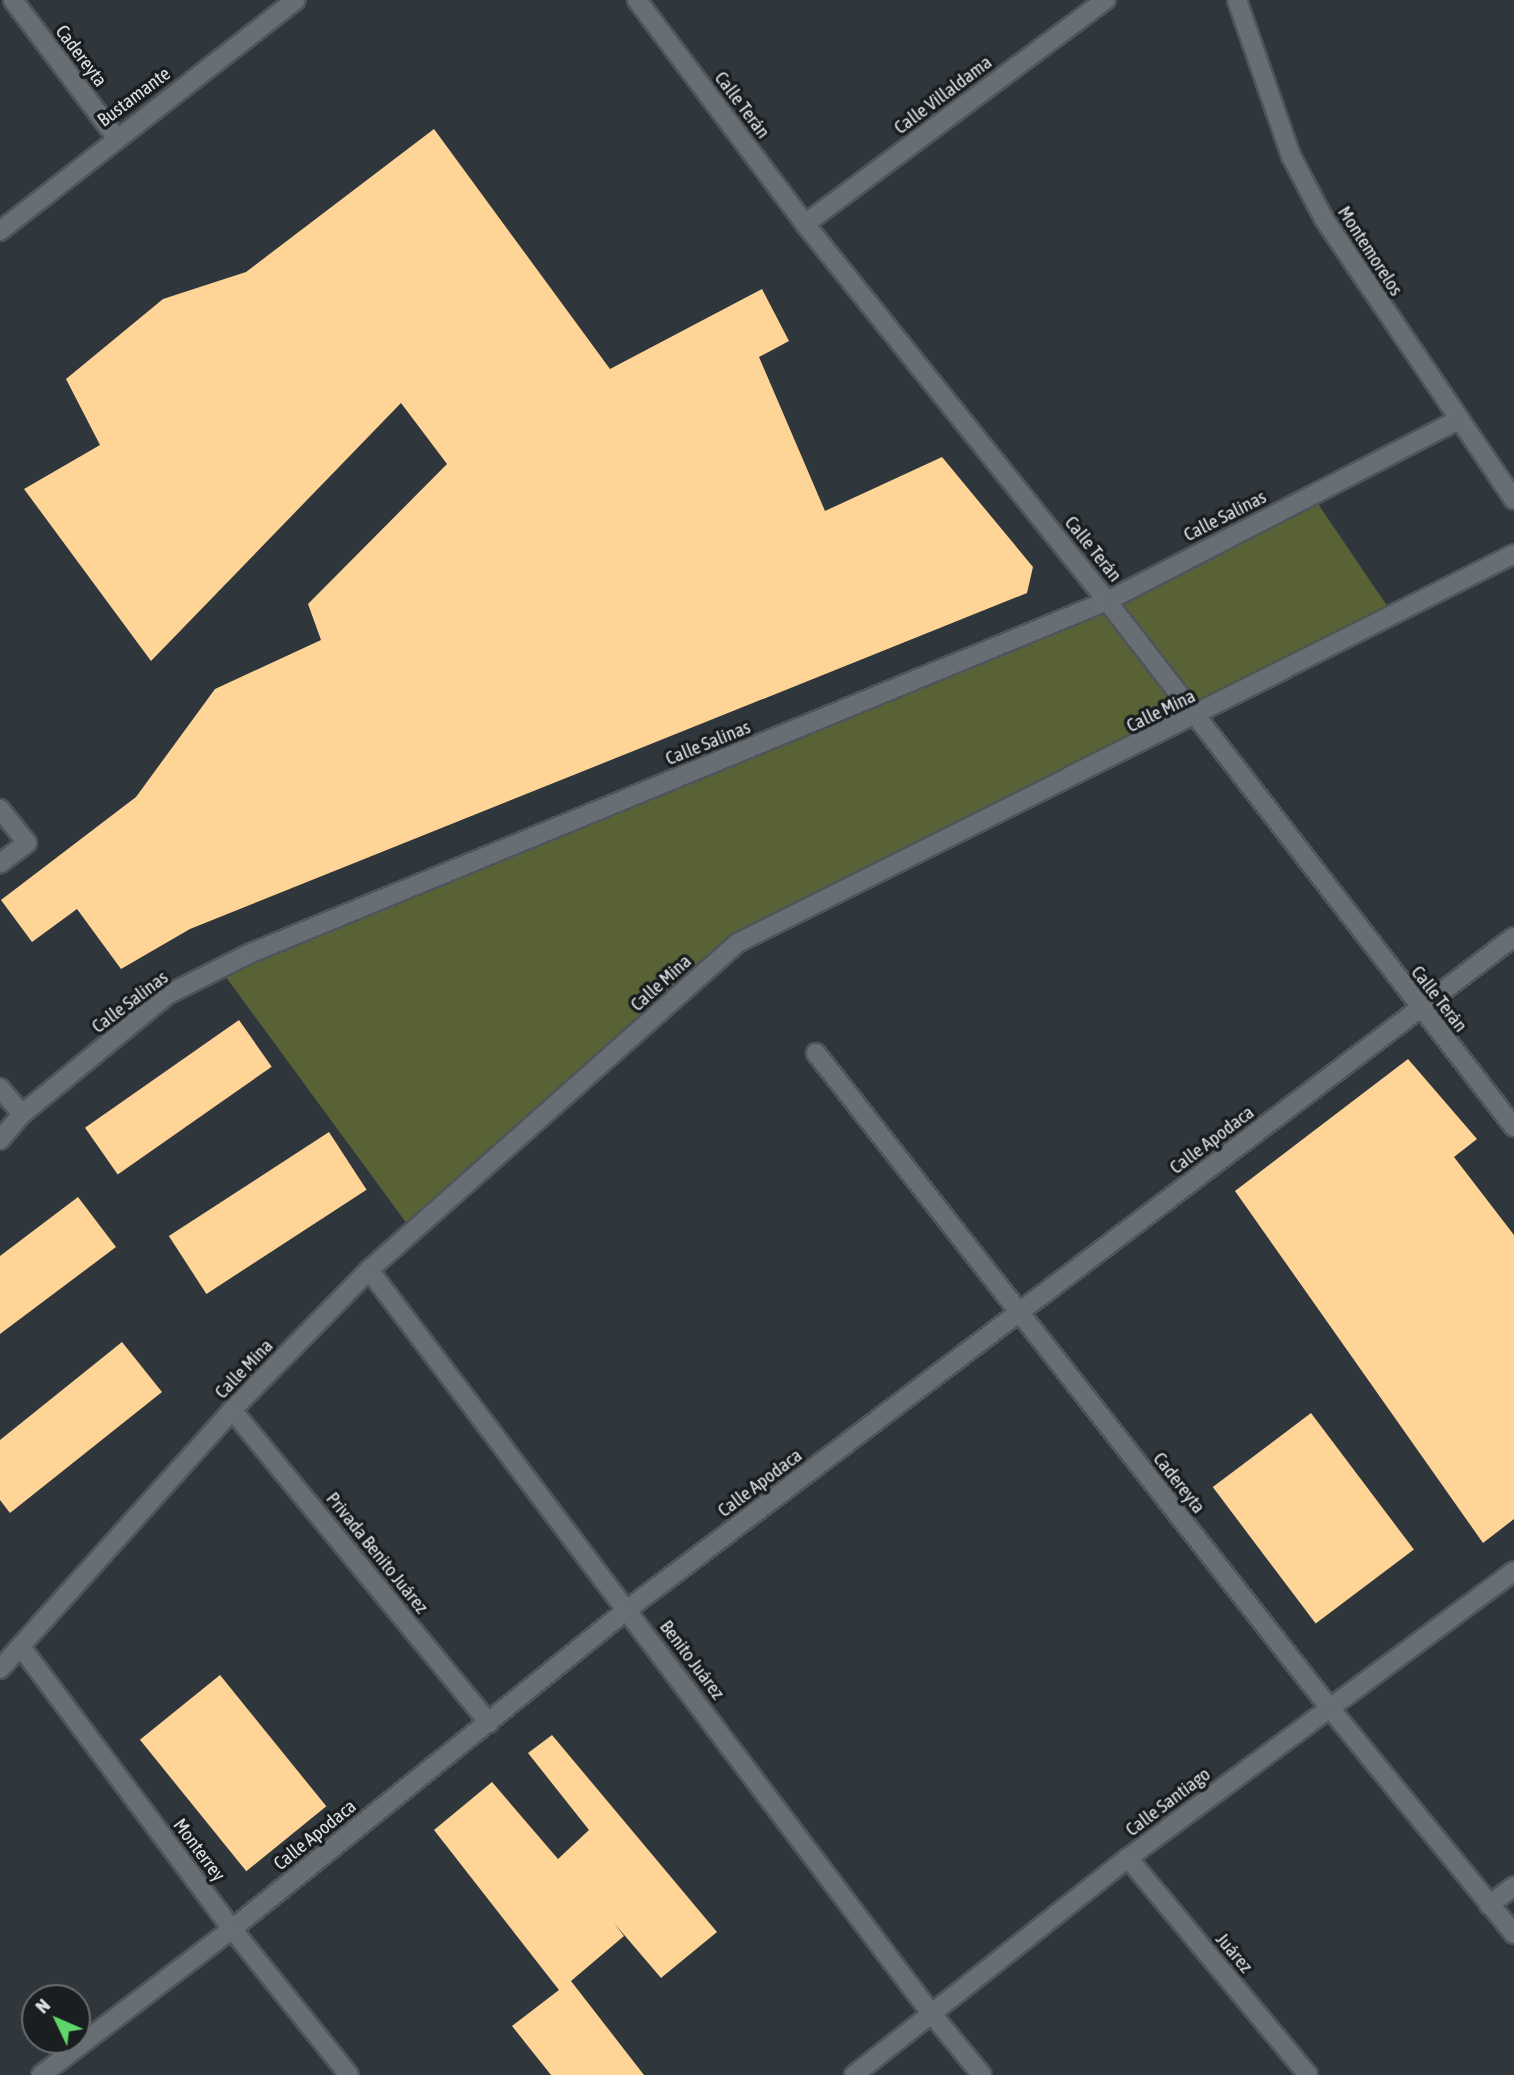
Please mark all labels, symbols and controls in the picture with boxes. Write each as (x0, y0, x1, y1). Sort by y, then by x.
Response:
street label: Cadereyta (50, 21, 112, 91)
street label: Calle Villaldama (890, 51, 996, 139)
street label: Bustamante (93, 62, 175, 132)
street label: Calle Terán (710, 67, 774, 143)
street label: Montemorelos (1333, 202, 1407, 300)
street label: Calle Salinas (1180, 486, 1270, 546)
street label: Calle Terán (1060, 512, 1126, 586)
street label: Calle Mina (1123, 685, 1199, 737)
street label: Calle Salinas (662, 716, 754, 770)
street label: Calle Mina (626, 950, 696, 1016)
street label: Calle Terán (1406, 961, 1472, 1037)
street label: Calle Salinas (87, 966, 173, 1038)
street label: Calle Apodaca (1165, 1101, 1259, 1179)
street label: Calle Mina (210, 1335, 278, 1403)
street label: Calle Apodaca (713, 1444, 807, 1522)
street label: Cadereyta (1148, 1448, 1210, 1518)
street label: Privada Benito Juárez (321, 1488, 433, 1618)
street label: Benito Juárez (655, 1616, 729, 1704)
street label: Calle Santiago (1121, 1763, 1215, 1841)
street label: Calle Apodaca (269, 1795, 361, 1875)
street label: Monterrey (168, 1814, 230, 1886)
street label: Juárez (1211, 1928, 1257, 1978)
north arrow (21, 1984, 91, 2054)
text: N (31, 1994, 54, 2017)

